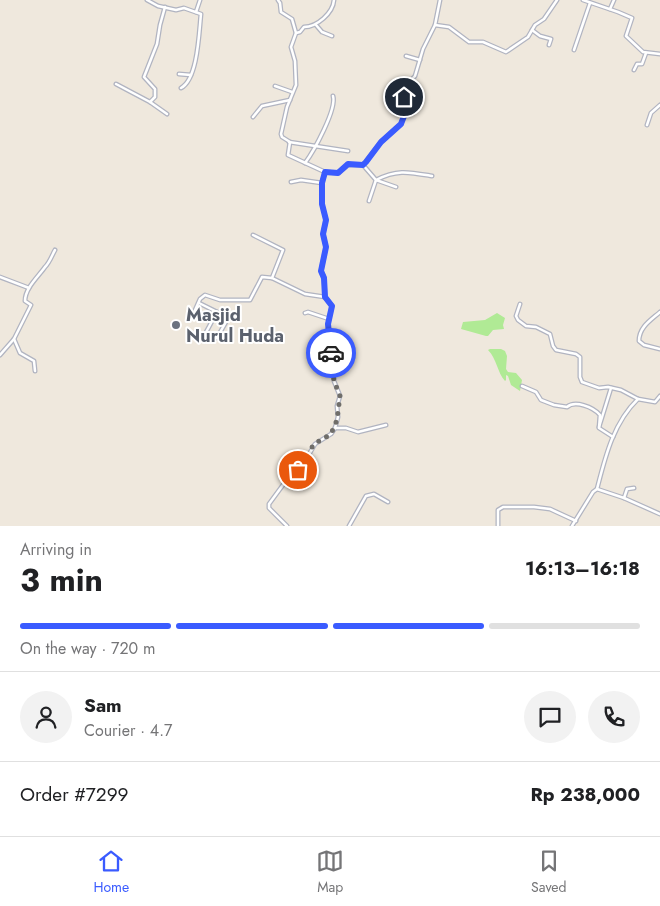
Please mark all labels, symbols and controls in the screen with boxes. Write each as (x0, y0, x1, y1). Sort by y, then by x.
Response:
pin (383, 76, 425, 118)
icon: home (390, 83, 418, 111)
place label: Masjid Nurul Huda (186, 302, 284, 349)
marker: Masjid Nurul Huda (170, 319, 182, 331)
courier (306, 328, 356, 378)
icon: car (317, 339, 345, 367)
pin (277, 449, 319, 491)
icon: bag (284, 456, 312, 484)
text: Arriving in (20, 538, 92, 561)
text: 16:13–16:18 (525, 555, 640, 582)
text: 3 min (20, 557, 103, 603)
text: On the way · 720 m (20, 637, 155, 660)
button: person (20, 691, 72, 743)
button: chat (524, 691, 576, 743)
button: phone (588, 691, 640, 743)
text: Sam (84, 692, 122, 719)
text: Courier · 4.7 (84, 719, 172, 742)
text: Order #7299 (20, 781, 129, 808)
text: Rp 238,000 (531, 781, 640, 808)
tab: Home (93, 847, 129, 897)
tab: Map (316, 847, 344, 897)
tab: Saved (531, 847, 567, 897)

